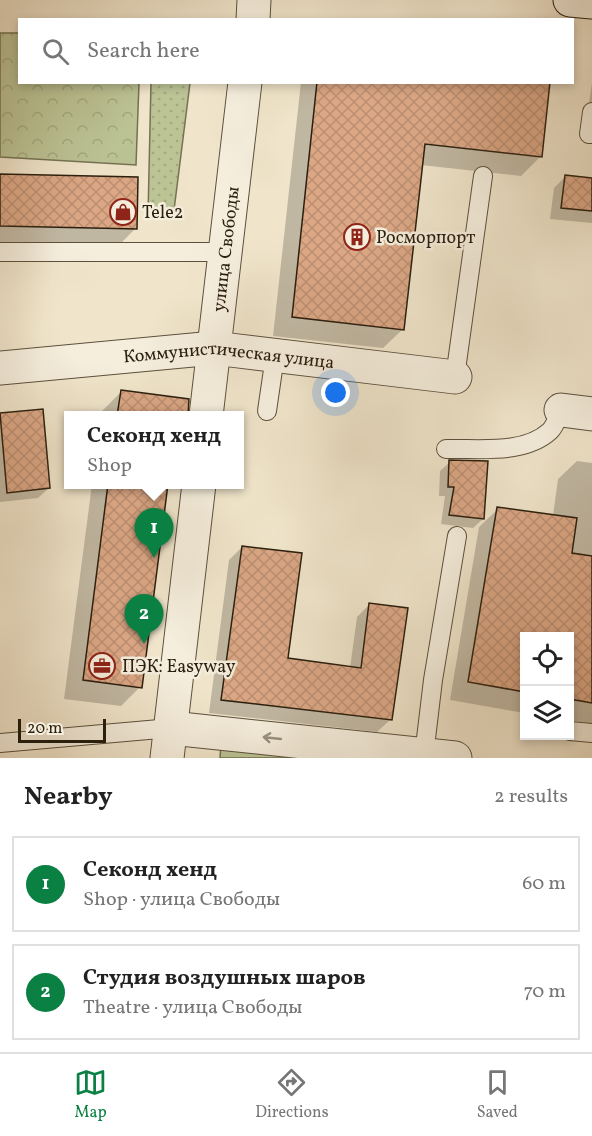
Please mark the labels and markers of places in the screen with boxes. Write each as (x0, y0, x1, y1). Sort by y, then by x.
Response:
shop icon: Tele2 (108, 197, 138, 227)
place label: Tele2 (142, 201, 183, 226)
building icon: Росморпорт (342, 222, 372, 252)
place label: Росморпорт (376, 226, 475, 251)
pin: 1 (134, 508, 174, 558)
pin: 2 (124, 594, 164, 644)
office icon: ПЭК: Easyway (87, 651, 117, 681)
place label: ПЭК: Easyway (122, 655, 236, 680)

